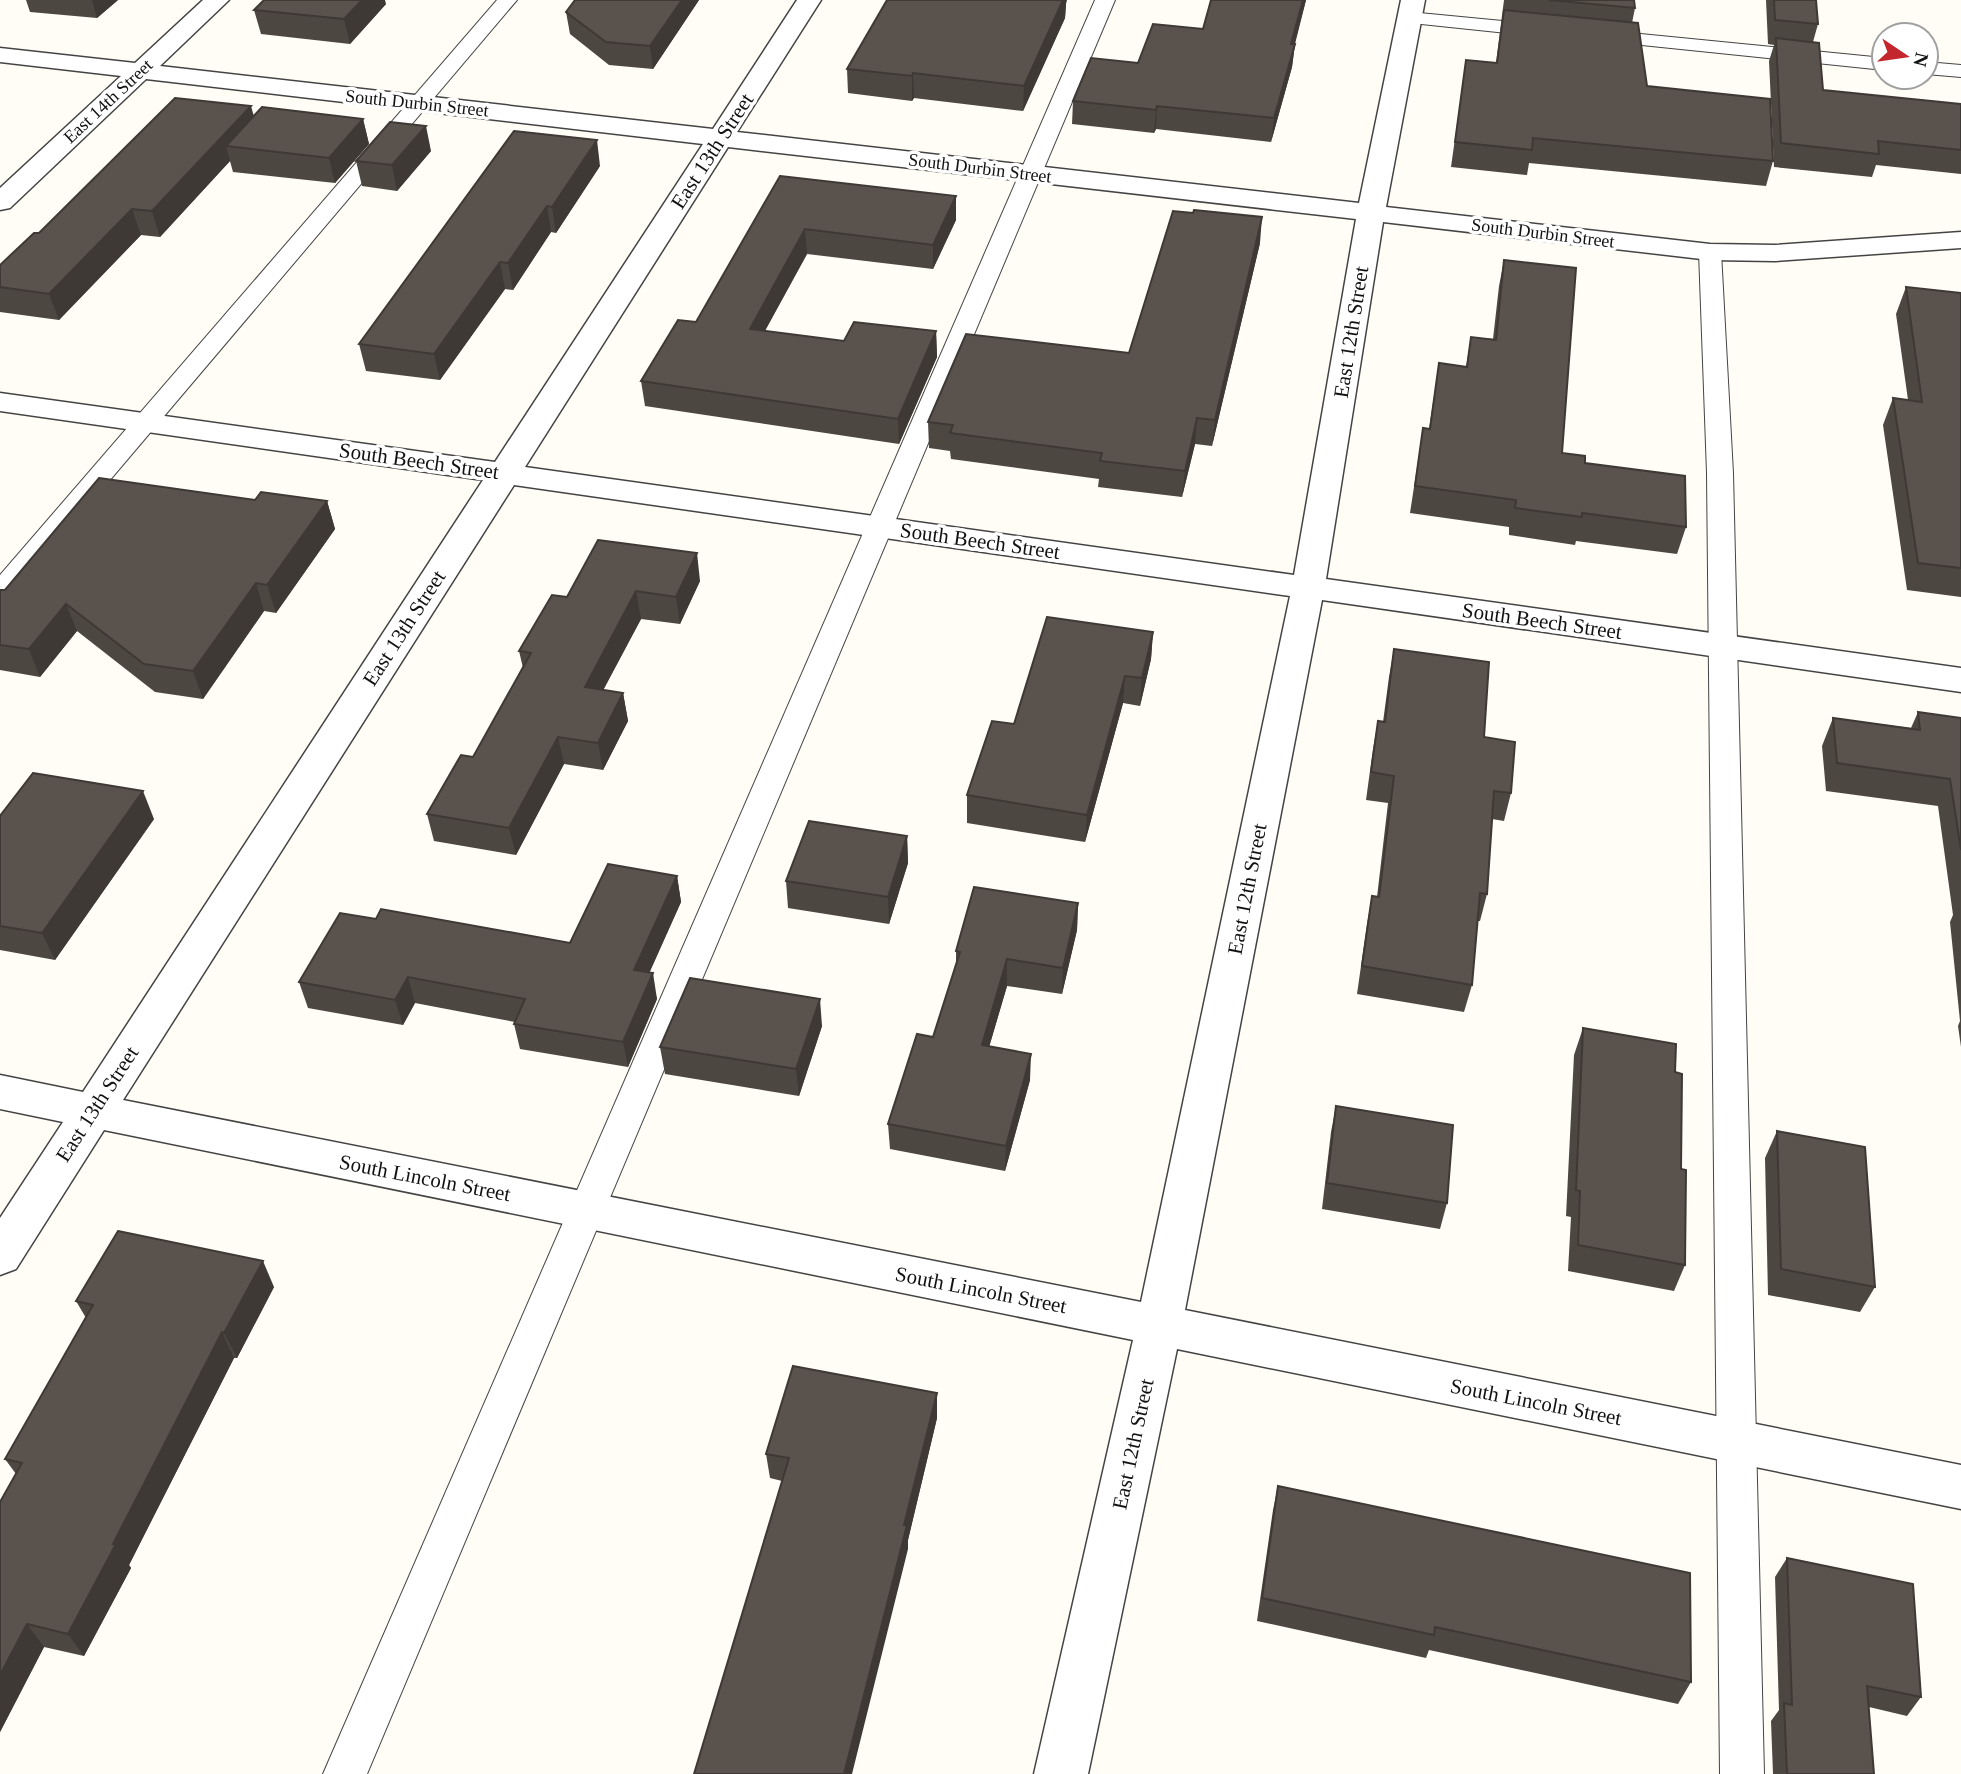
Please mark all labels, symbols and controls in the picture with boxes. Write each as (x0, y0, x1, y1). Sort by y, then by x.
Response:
north arrow (1870, 21, 1940, 91)
text: N (1909, 51, 1933, 69)
street label: East 14th Street (59, 55, 157, 147)
street label: South Durbin Street (344, 86, 490, 120)
street label: East 13th Street (666, 89, 758, 213)
street label: South Durbin Street (907, 149, 1053, 187)
street label: South Durbin Street (1470, 214, 1616, 252)
street label: East 12th Street (1329, 264, 1373, 400)
street label: South Beech Street (338, 438, 501, 484)
street label: South Beech Street (899, 518, 1062, 564)
street label: East 13th Street (358, 566, 450, 690)
street label: South Beech Street (1461, 598, 1624, 644)
street label: East 12th Street (1223, 821, 1271, 957)
street label: East 13th Street (51, 1042, 143, 1166)
street label: South Lincoln Street (337, 1150, 513, 1206)
street label: South Lincoln Street (893, 1262, 1069, 1318)
street label: South Lincoln Street (1448, 1374, 1624, 1430)
street label: East 12th Street (1107, 1376, 1159, 1512)

